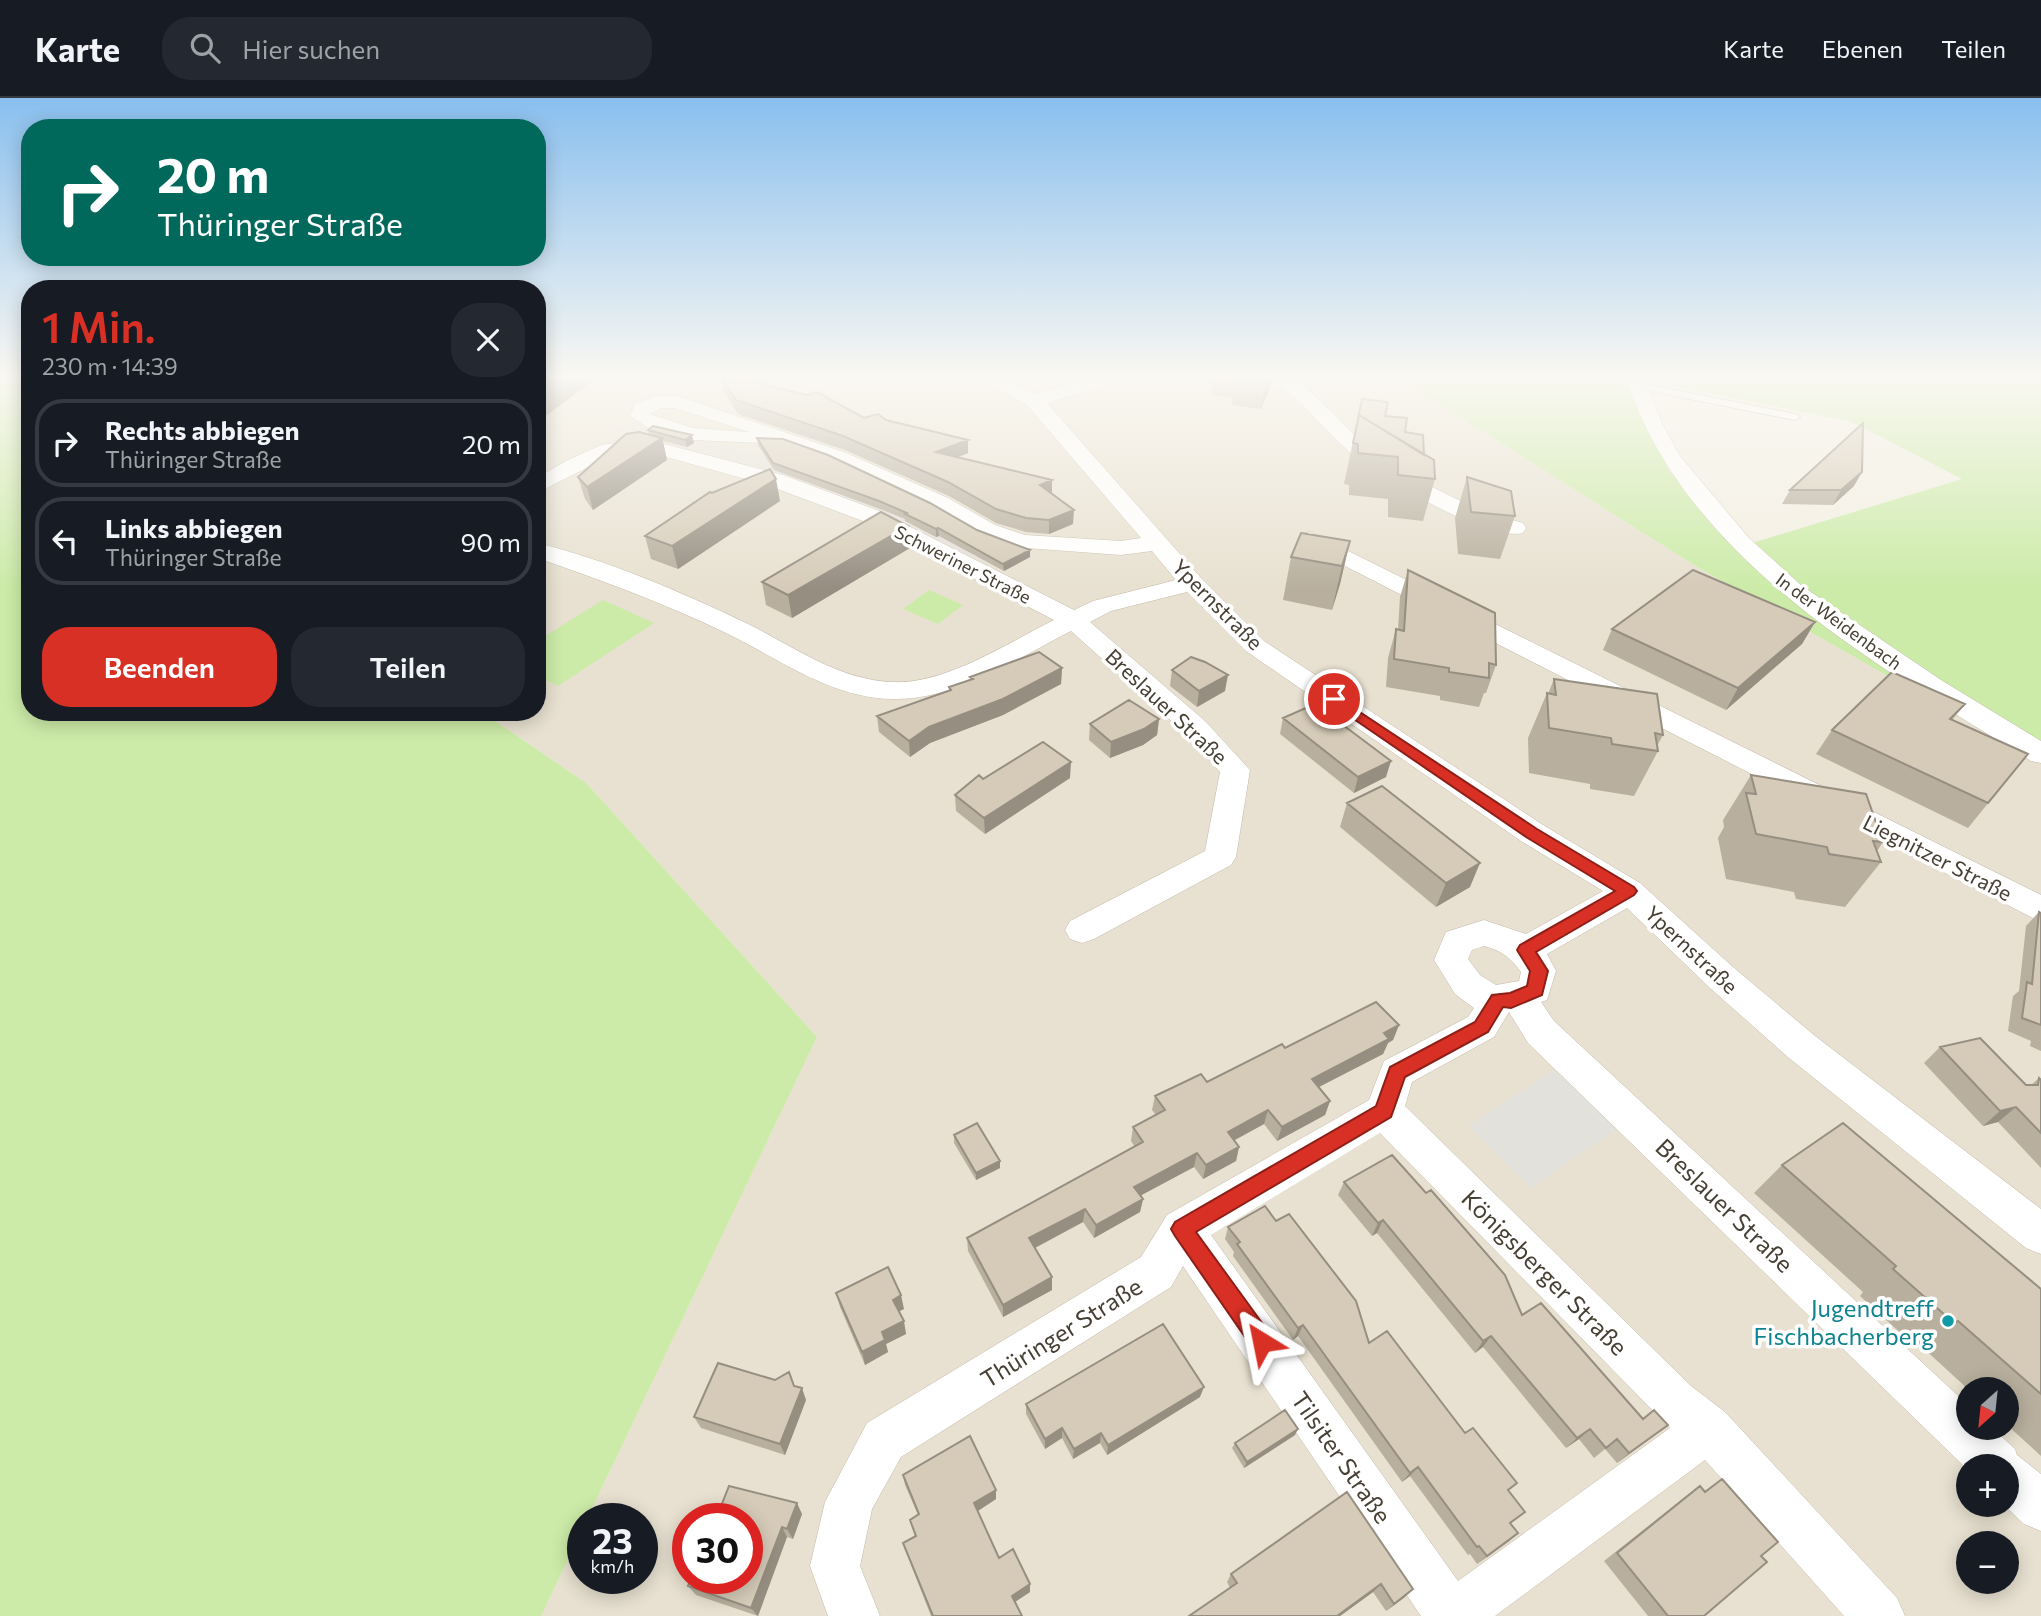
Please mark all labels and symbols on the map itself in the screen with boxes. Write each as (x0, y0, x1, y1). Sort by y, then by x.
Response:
street label: Schweriner Straße (891, 520, 1035, 608)
street label: Ypernstraße (1168, 554, 1268, 654)
street label: In der Weidenbach (1772, 568, 1906, 674)
street label: Breslauer Straße (1101, 643, 1233, 769)
pin (1304, 669, 1364, 729)
street label: Liegnitzer Straße (1859, 809, 2017, 905)
street label: Ypernstraße (1641, 900, 1743, 998)
street label: Breslauer Straße (1650, 1132, 1800, 1278)
street label: Königsberger Straße (1456, 1183, 1634, 1361)
street label: Thüringer Straße (975, 1271, 1147, 1393)
place label: Jugendtreff Fischbacherberg (1753, 1293, 1935, 1350)
position arrow (1225, 1305, 1299, 1379)
marker: Jugendtreff Fischbacherberg (1940, 1313, 1956, 1329)
north arrow (1956, 1377, 2020, 1440)
street label: Tilsiter Straße (1286, 1386, 1398, 1528)
speed limit sign: 30 (672, 1503, 763, 1594)

